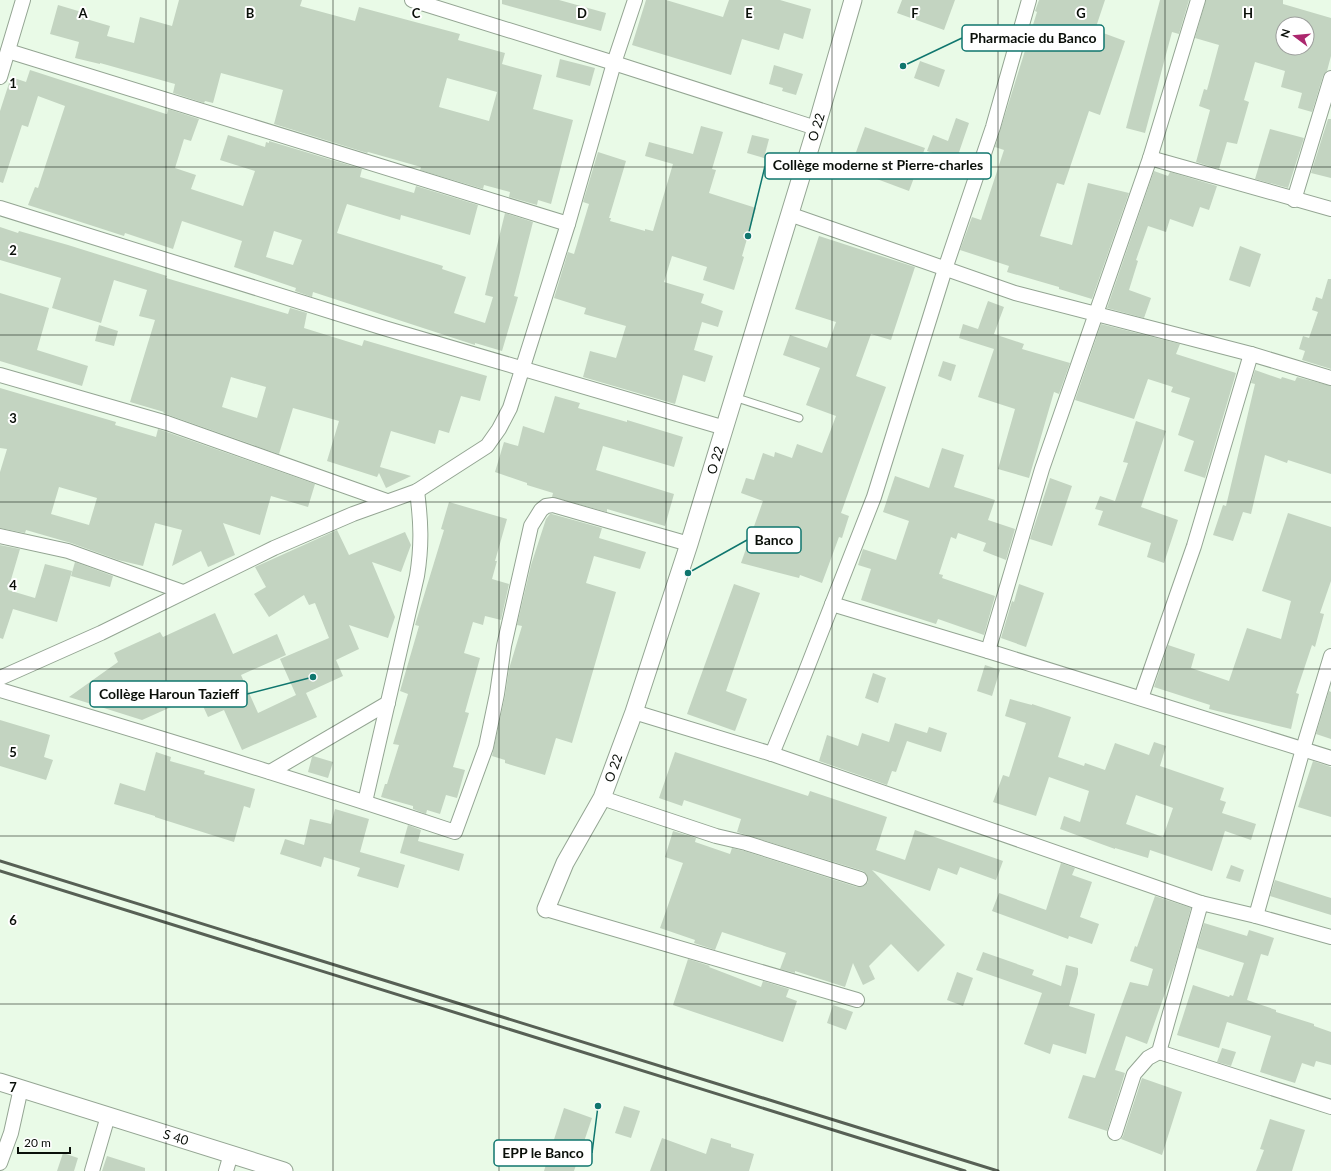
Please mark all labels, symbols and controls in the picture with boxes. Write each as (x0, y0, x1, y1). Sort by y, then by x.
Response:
text: A (77, 5, 88, 21)
text: B (246, 5, 255, 21)
text: C (412, 5, 421, 21)
text: D (577, 5, 587, 21)
text: E (745, 5, 753, 21)
text: F (911, 5, 919, 21)
text: G (1076, 5, 1086, 21)
text: H (1243, 5, 1253, 21)
north arrow (1275, 16, 1315, 56)
callout: Pharmacie du Banco (962, 25, 1104, 51)
text: N (1277, 27, 1292, 39)
text: Pharmacie du Banco (970, 29, 1096, 46)
text: 1 (9, 75, 17, 91)
street label: O 22 (804, 111, 828, 143)
callout: Collège moderne st Pierre-charles (765, 153, 991, 179)
text: Collège moderne st Pierre-charles (773, 156, 983, 173)
text: 2 (9, 242, 17, 258)
text: 3 (9, 410, 17, 426)
street label: O 22 (703, 444, 727, 476)
callout: Banco (747, 527, 801, 553)
text: Banco (755, 531, 793, 548)
text: 4 (9, 577, 17, 593)
callout: Collège Haroun Tazieff (90, 681, 247, 707)
text: Collège Haroun Tazieff (99, 685, 240, 702)
text: 5 (9, 744, 17, 760)
street label: O 22 (601, 752, 625, 784)
text: 6 (9, 912, 17, 928)
text: 7 (9, 1079, 17, 1095)
street label: S 40 (161, 1126, 191, 1149)
scale bar (18, 1129, 70, 1155)
text: 20 m (24, 1135, 51, 1150)
callout: EPP le Banco (494, 1140, 592, 1166)
text: EPP le Banco (502, 1144, 584, 1161)

